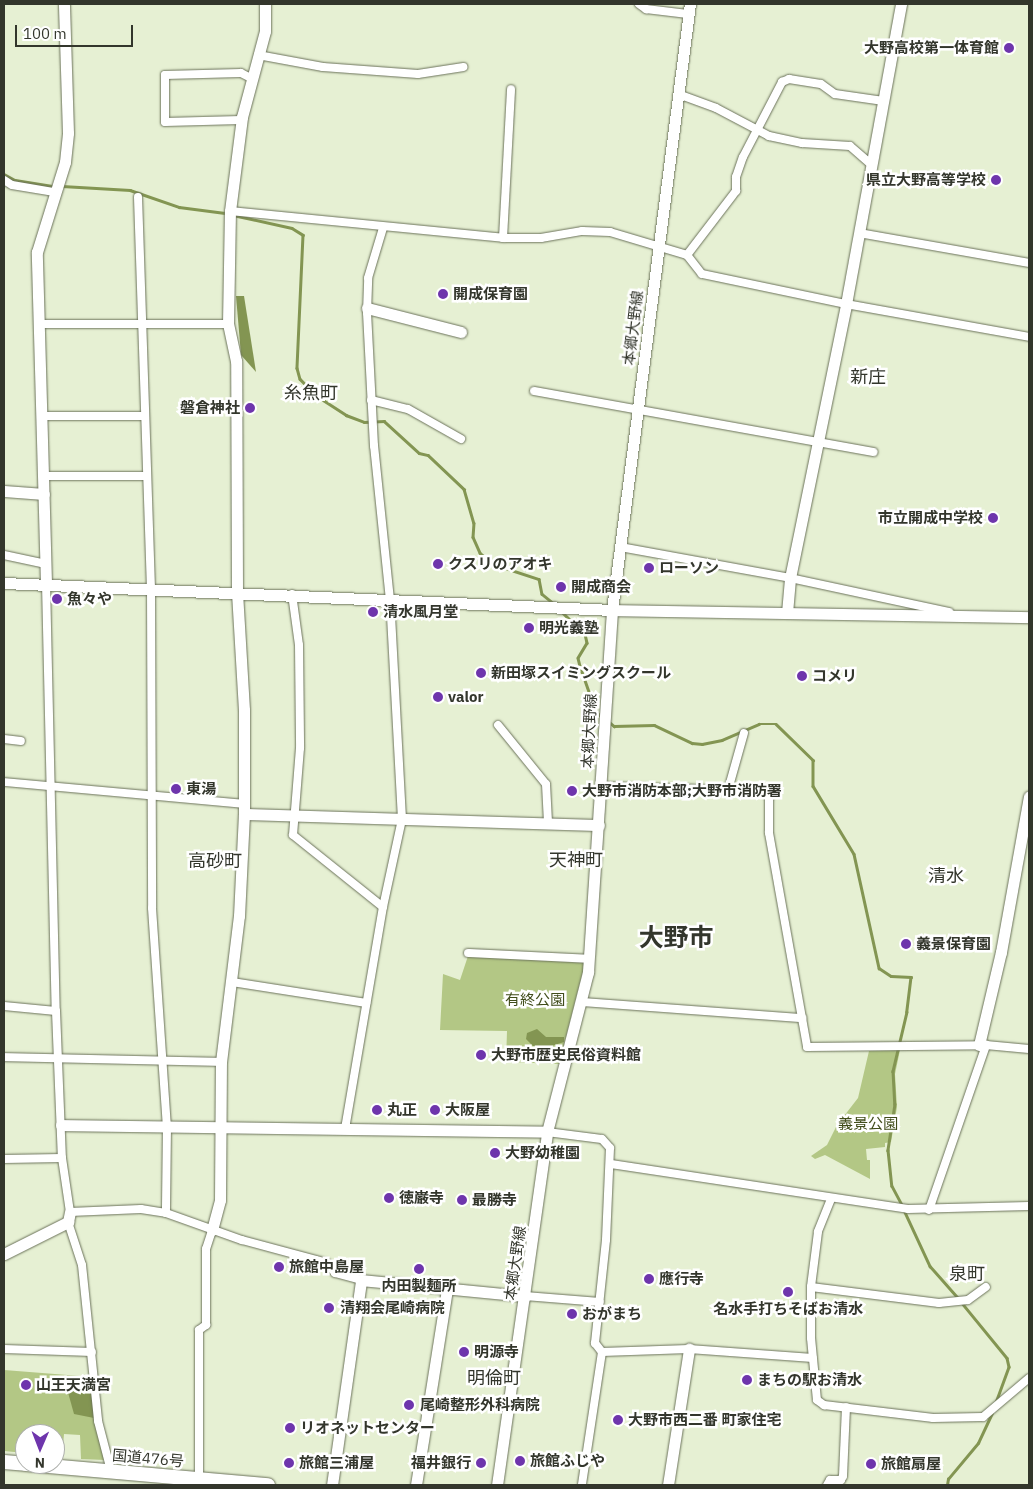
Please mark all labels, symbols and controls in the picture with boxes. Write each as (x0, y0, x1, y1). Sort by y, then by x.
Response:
scale bar (18, 15, 135, 47)
text: 100 m (23, 24, 67, 43)
place label: 大野高校第一体育館 (864, 39, 999, 57)
marker: 大野高校第一体育館 (1003, 42, 1015, 54)
place label: 県立大野高等学校 (866, 171, 986, 189)
marker: 県立大野高等学校 (990, 174, 1002, 186)
place label: 開成保育園 (453, 285, 528, 303)
marker: 開成保育園 (437, 288, 449, 300)
street label: 本郷大野線 (619, 290, 647, 366)
district label: 新庄 (850, 366, 886, 388)
district label: 糸魚町 (284, 382, 338, 404)
place label: 磐倉神社 (180, 399, 240, 417)
marker: 磐倉神社 (244, 402, 256, 414)
place label: 市立開成中学校 (878, 509, 983, 527)
marker: 市立開成中学校 (987, 512, 999, 524)
place label: クスリのアオキ (448, 555, 553, 573)
marker: クスリのアオキ (432, 558, 444, 570)
place label: ローソン (659, 559, 719, 577)
marker: ローソン (643, 562, 655, 574)
place label: 開成商会 (571, 578, 631, 596)
marker: 開成商会 (555, 581, 567, 593)
place label: 魚々や (67, 590, 112, 608)
marker: 魚々や (51, 593, 63, 605)
place label: 清水風月堂 (383, 603, 458, 621)
marker: 清水風月堂 (367, 606, 379, 618)
place label: 明光義塾 (539, 619, 599, 637)
marker: 明光義塾 (523, 622, 535, 634)
place label: 新田塚スイミングスクール (491, 664, 671, 682)
marker: 新田塚スイミングスクール (475, 667, 487, 679)
place label: コメリ (812, 667, 857, 685)
marker: コメリ (796, 670, 808, 682)
place label: valor (448, 688, 484, 706)
marker: valor (432, 691, 444, 703)
street label: 本郷大野線 (578, 693, 600, 769)
place label: 東湯 (186, 780, 216, 798)
place label: 大野市消防本部;大野市消防署 (582, 782, 782, 800)
marker: 東湯 (170, 783, 182, 795)
marker: 大野市消防本部;大野市消防署 (566, 785, 578, 797)
district label: 天神町 (549, 849, 603, 871)
district label: 高砂町 (188, 850, 242, 872)
district label: 清水 (928, 865, 964, 887)
district label: 大野市 (639, 922, 713, 952)
place label: 義景保育園 (916, 935, 991, 953)
marker: 義景保育園 (900, 938, 912, 950)
park label: 有終公園 (505, 991, 565, 1009)
place label: 大野市歴史民俗資料館 (491, 1046, 641, 1064)
marker: 大野市歴史民俗資料館 (475, 1049, 487, 1061)
place label: 丸正 (387, 1101, 417, 1119)
place label: 大阪屋 (445, 1101, 490, 1119)
marker: 丸正 (371, 1104, 383, 1116)
marker: 大阪屋 (429, 1104, 441, 1116)
park label: 義景公園 (838, 1115, 898, 1133)
place label: 大野幼稚園 (505, 1144, 580, 1162)
marker: 大野幼稚園 (489, 1147, 501, 1159)
place label: 徳巌寺 (399, 1189, 444, 1207)
place label: 最勝寺 (472, 1191, 517, 1209)
marker: 徳巌寺 (383, 1192, 395, 1204)
marker: 最勝寺 (456, 1194, 468, 1206)
street label: 本郷大野線 (501, 1225, 529, 1301)
place label: 旅館中島屋 (289, 1258, 364, 1276)
marker: 旅館中島屋 (273, 1261, 285, 1273)
marker: 内田製麺所 (413, 1263, 425, 1275)
district label: 泉町 (949, 1263, 985, 1285)
place label: 應行寺 (659, 1270, 704, 1288)
marker: 應行寺 (643, 1273, 655, 1285)
place label: 内田製麺所 (382, 1277, 456, 1295)
marker: 名水手打ちそばお清水 (782, 1286, 794, 1298)
place label: 清翔会尾崎病院 (340, 1299, 445, 1317)
place label: 名水手打ちそばお清水 (713, 1300, 863, 1318)
marker: 清翔会尾崎病院 (322, 1301, 336, 1315)
place label: おがまち (582, 1305, 642, 1323)
marker: おがまち (566, 1308, 578, 1320)
place label: 明源寺 (474, 1343, 519, 1361)
marker: 明源寺 (458, 1346, 470, 1358)
district label: 明倫町 (467, 1367, 521, 1389)
place label: まちの駅お清水 (757, 1371, 862, 1389)
marker: まちの駅お清水 (741, 1374, 753, 1386)
place label: 山王天満宮 (36, 1376, 111, 1394)
marker: 山王天満宮 (20, 1379, 32, 1391)
place label: 尾崎整形外科病院 (420, 1396, 540, 1414)
marker: 尾崎整形外科病院 (402, 1398, 416, 1412)
place label: 大野市西二番 町家住宅 (628, 1411, 782, 1429)
marker: 大野市西二番 町家住宅 (612, 1414, 624, 1426)
place label: リオネットセンター (300, 1419, 435, 1437)
marker: リオネットセンター (284, 1422, 296, 1434)
north arrow (15, 1424, 65, 1474)
street label: 国道476号 (111, 1446, 185, 1470)
place label: 旅館ふじや (530, 1452, 605, 1470)
text: N (35, 1454, 45, 1472)
place label: 旅館三浦屋 (299, 1454, 374, 1472)
place label: 福井銀行 (411, 1454, 471, 1472)
marker: 旅館ふじや (514, 1455, 526, 1467)
place label: 旅館扇屋 (881, 1455, 941, 1473)
marker: 旅館三浦屋 (283, 1457, 295, 1469)
marker: 福井銀行 (475, 1457, 487, 1469)
marker: 旅館扇屋 (865, 1458, 877, 1470)

